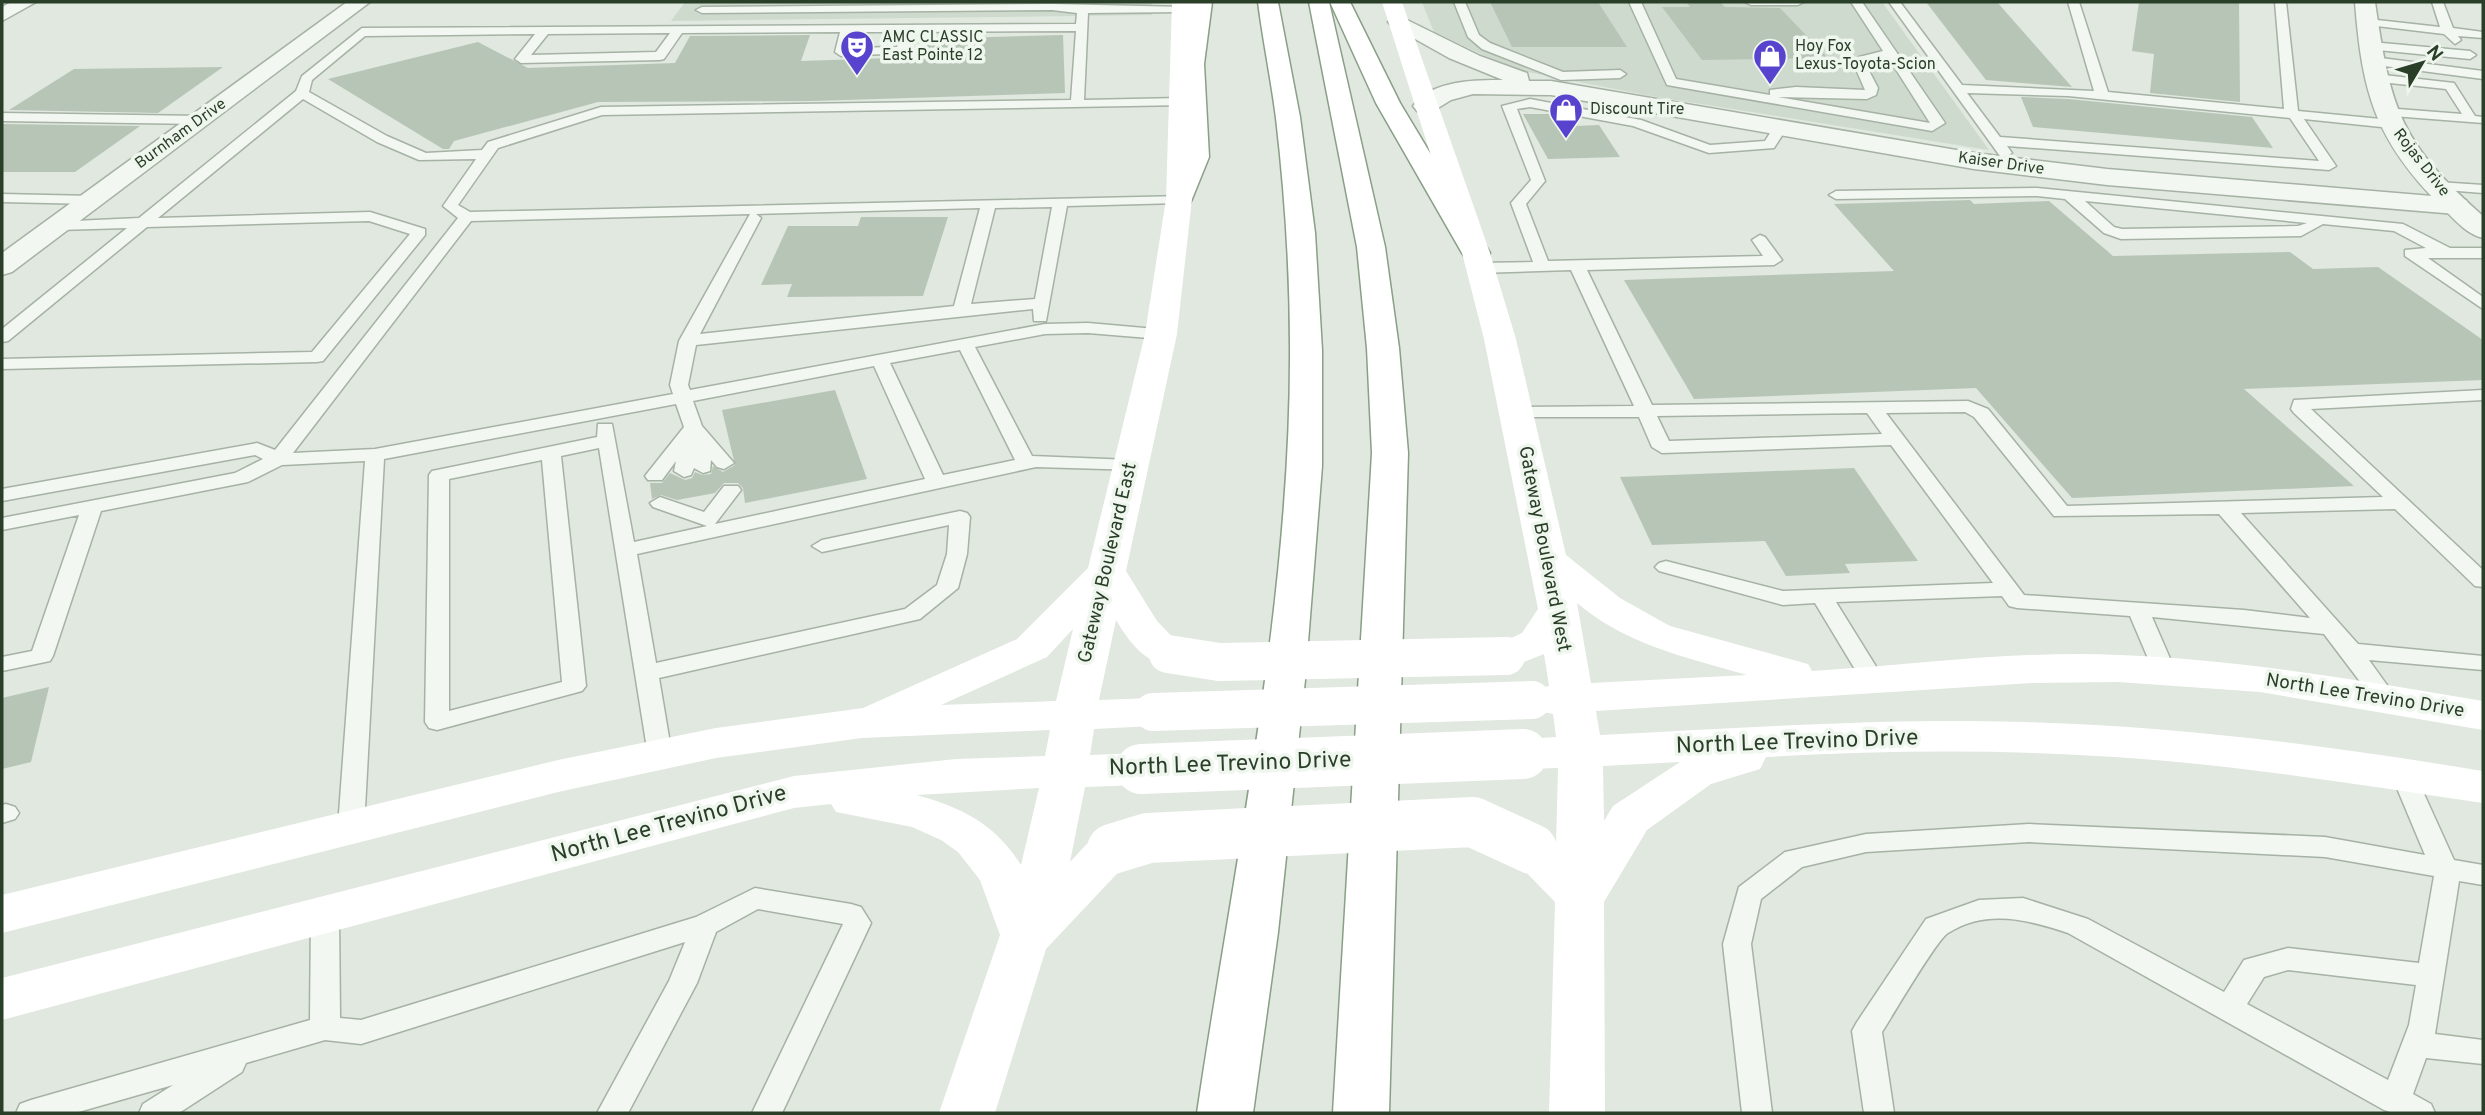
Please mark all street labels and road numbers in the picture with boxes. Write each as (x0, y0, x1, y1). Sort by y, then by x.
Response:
street label: Burnham Drive (132, 94, 230, 174)
street label: Rojas Drive (2388, 125, 2454, 201)
street label: Kaiser Drive (1957, 148, 2045, 180)
street label: Gateway Boulevard West (1512, 444, 1576, 654)
street label: Gateway Boulevard East (1073, 460, 1143, 666)
street label: North Lee Trevino Drive (2264, 668, 2466, 724)
street label: North Lee Trevino Drive (1675, 724, 1919, 762)
street label: North Lee Trevino Drive (1108, 746, 1352, 784)
street label: North Lee Trevino Drive (548, 780, 790, 870)

